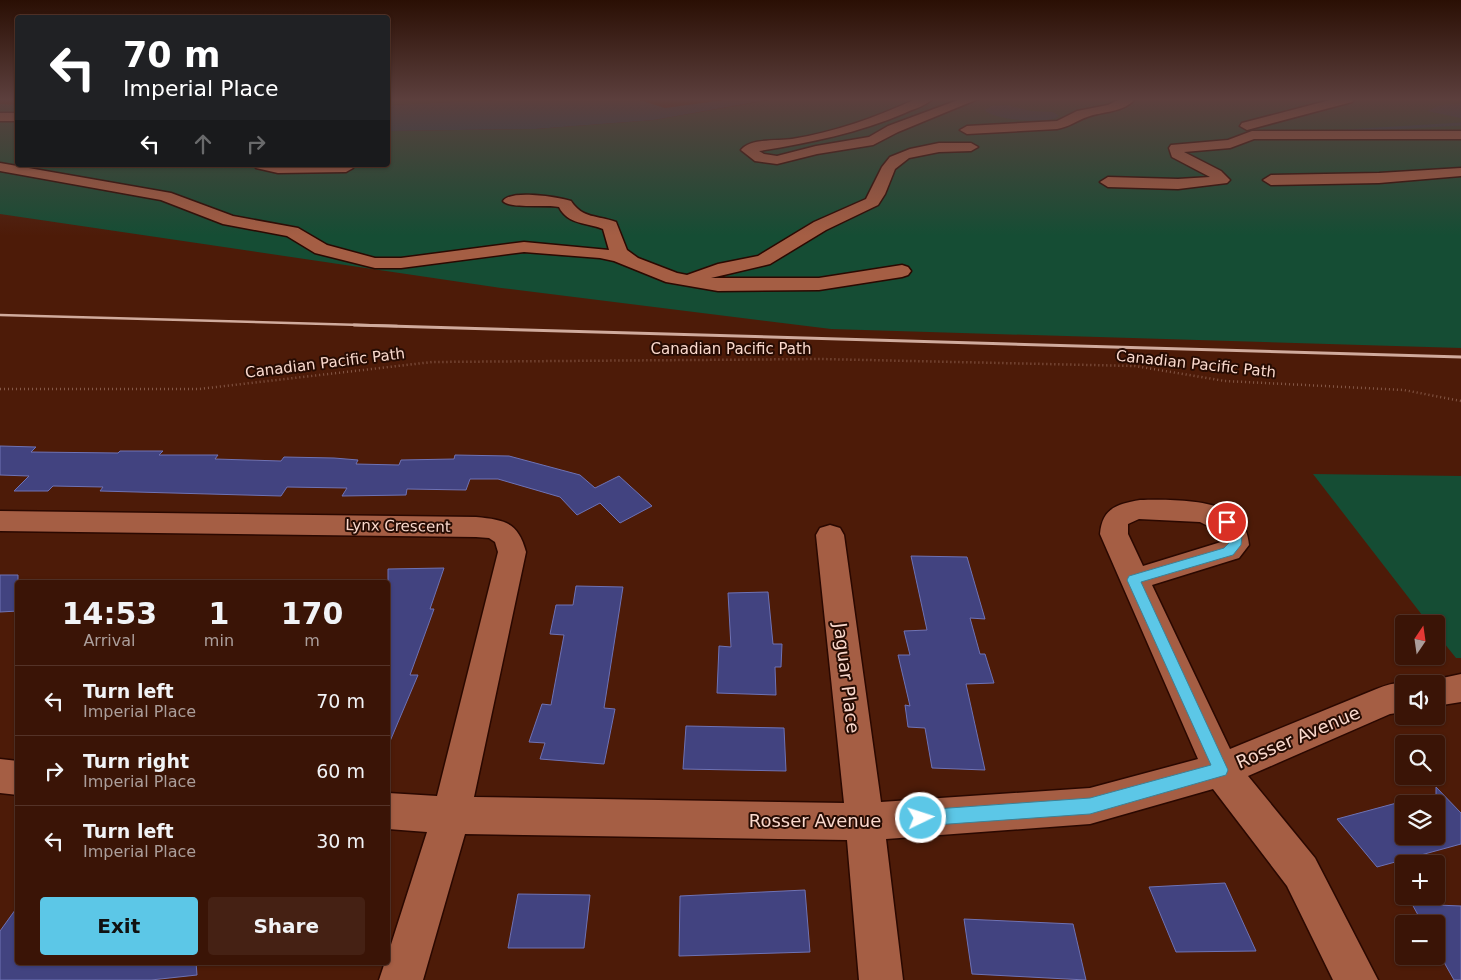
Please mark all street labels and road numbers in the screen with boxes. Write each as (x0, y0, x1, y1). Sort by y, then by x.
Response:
street label: Canadian Pacific Path (651, 340, 811, 358)
street label: Canadian Pacific Path (244, 344, 406, 382)
street label: Canadian Pacific Path (1115, 347, 1277, 381)
street label: Lynx Crescent (345, 516, 451, 536)
street label: Jaguar Place (830, 621, 864, 734)
street label: Rosser Avenue (1233, 701, 1363, 773)
street label: Rosser Avenue (749, 810, 881, 831)

